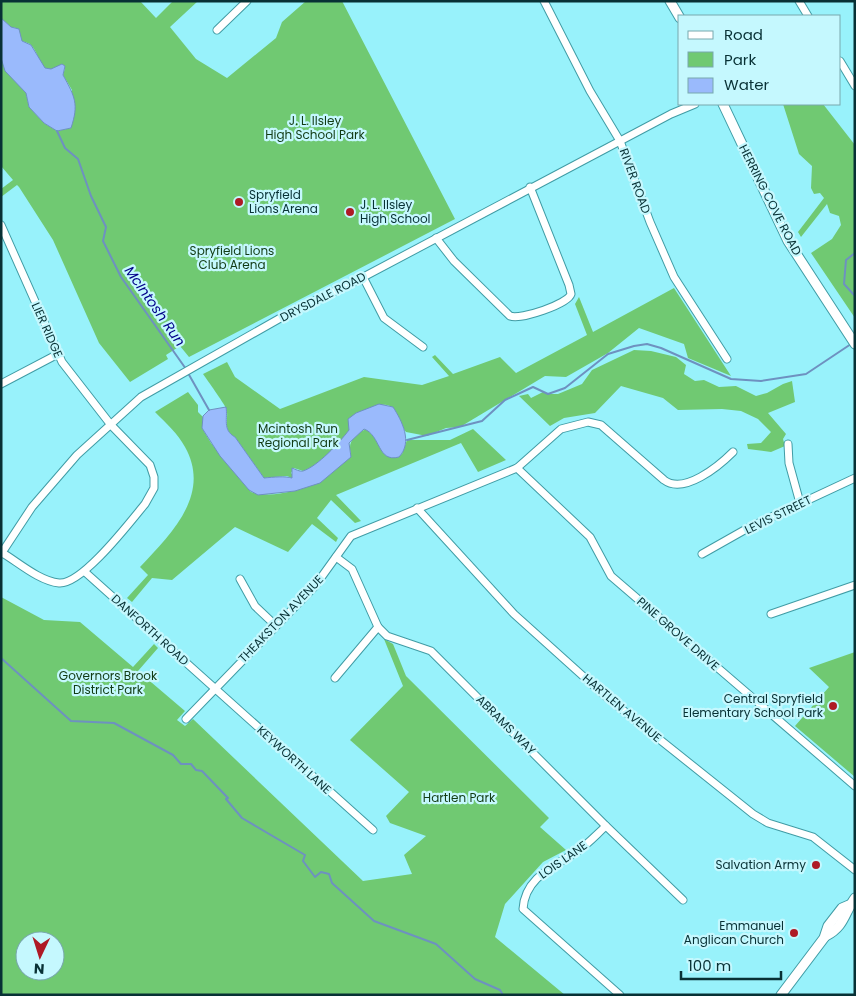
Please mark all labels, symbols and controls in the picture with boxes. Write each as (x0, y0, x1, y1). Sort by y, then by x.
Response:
legend (678, 15, 841, 105)
text: Road (724, 24, 763, 45)
text: Park (724, 49, 756, 70)
text: Water (724, 74, 770, 95)
park label: J. L. Ilsley High School Park (265, 112, 366, 143)
street label: HERRING COVE ROAD (735, 141, 806, 258)
street label: RIVER ROAD (616, 146, 655, 216)
place label: Spryfield Lions Arena (249, 186, 318, 217)
marker: Spryfield Lions Arena (233, 196, 245, 208)
place label: J. L. Ilsley High School (360, 196, 431, 227)
marker: J. L. Ilsley High School (344, 206, 356, 218)
park label: Spryfield Lions Club Arena (190, 242, 274, 273)
water label: McIntosh Run (120, 262, 190, 350)
street label: DRYSDALE ROAD (277, 268, 369, 326)
street label: LIER RIDGE (28, 299, 67, 360)
park label: Mcintosh Run Regional Park (257, 420, 339, 451)
street label: LEVIS STREET (742, 491, 814, 538)
street label: THEAKSTON AVENUE (234, 571, 327, 666)
street label: DANFORTH ROAD (108, 590, 193, 669)
street label: PINE GROVE DRIVE (633, 593, 723, 674)
park label: Governors Brook District Park (59, 667, 158, 698)
street label: HARTLEN AVENUE (579, 670, 665, 746)
place label: Central Spryfield Elementary School Park (683, 690, 824, 721)
street label: ABRAMS WAY (473, 691, 540, 758)
marker: Central Spryfield Elementary School Park (827, 700, 839, 712)
street label: KEYWORTH LANE (253, 722, 335, 798)
park label: Hartlen Park (423, 789, 496, 806)
street label: LOIS LANE (535, 837, 590, 883)
place label: Salvation Army (715, 856, 806, 873)
marker: Salvation Army (810, 859, 822, 871)
place label: Emmanuel Anglican Church (684, 917, 784, 948)
marker: Emmanuel Anglican Church (788, 927, 800, 939)
north arrow (15, 931, 65, 981)
scale bar (681, 948, 781, 980)
text: 100 m (688, 955, 731, 976)
text: N (33, 959, 45, 979)

